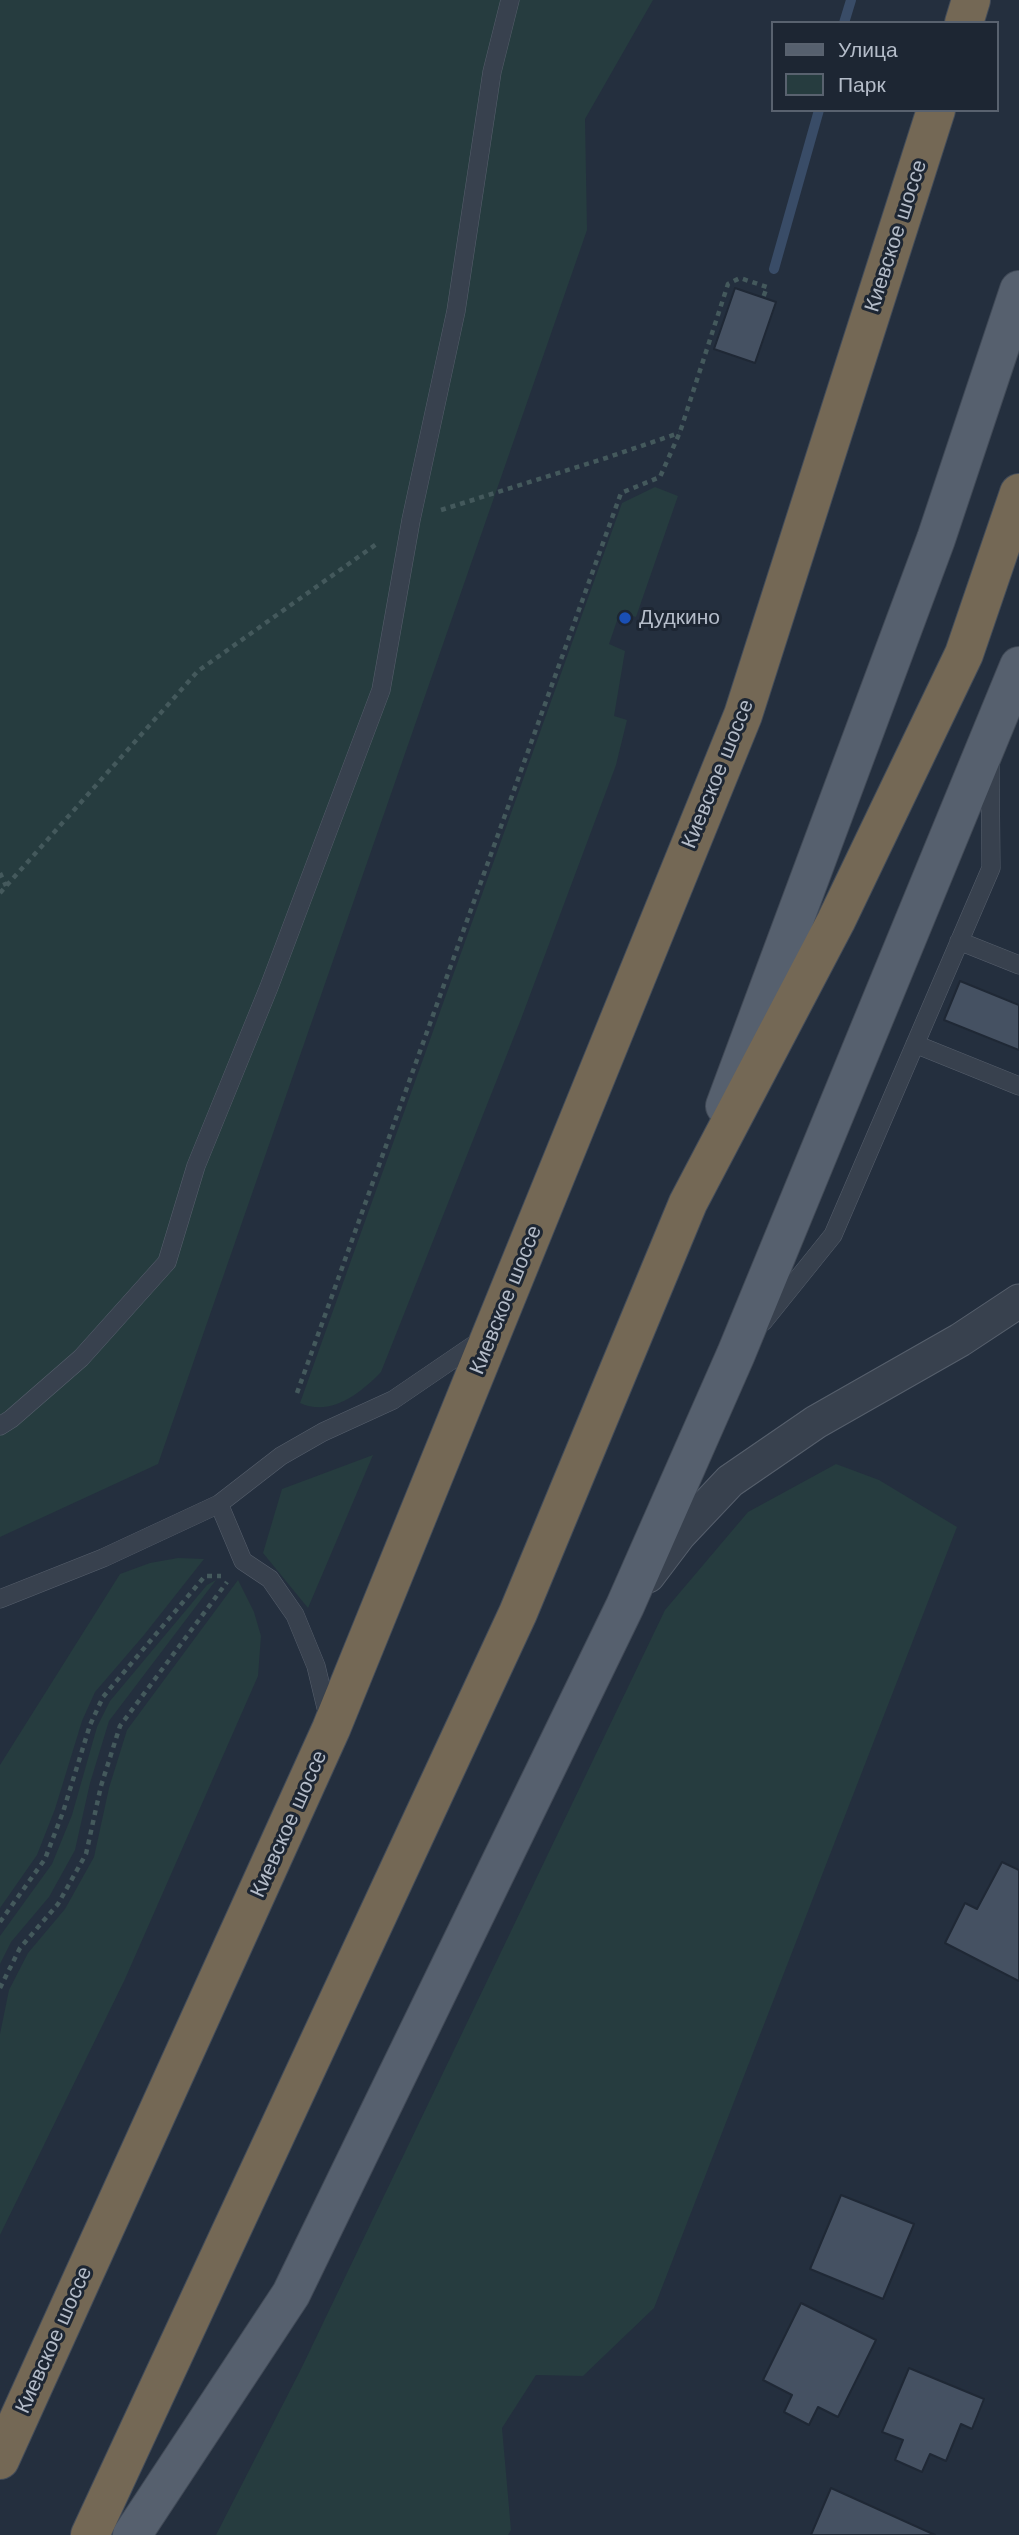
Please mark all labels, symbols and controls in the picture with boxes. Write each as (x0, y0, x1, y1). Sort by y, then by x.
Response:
legend (771, 21, 998, 112)
text: Улица (838, 37, 898, 62)
text: Парк (838, 72, 886, 97)
street label: Киевское шоссе (860, 157, 932, 315)
place label: Дудкино (639, 605, 720, 631)
marker: Дудкино (617, 610, 633, 626)
street label: Киевское шоссе (677, 696, 759, 852)
street label: Киевское шоссе (465, 1222, 547, 1378)
street label: Киевское шоссе (245, 1747, 333, 1901)
street label: Киевское шоссе (10, 2263, 98, 2417)

